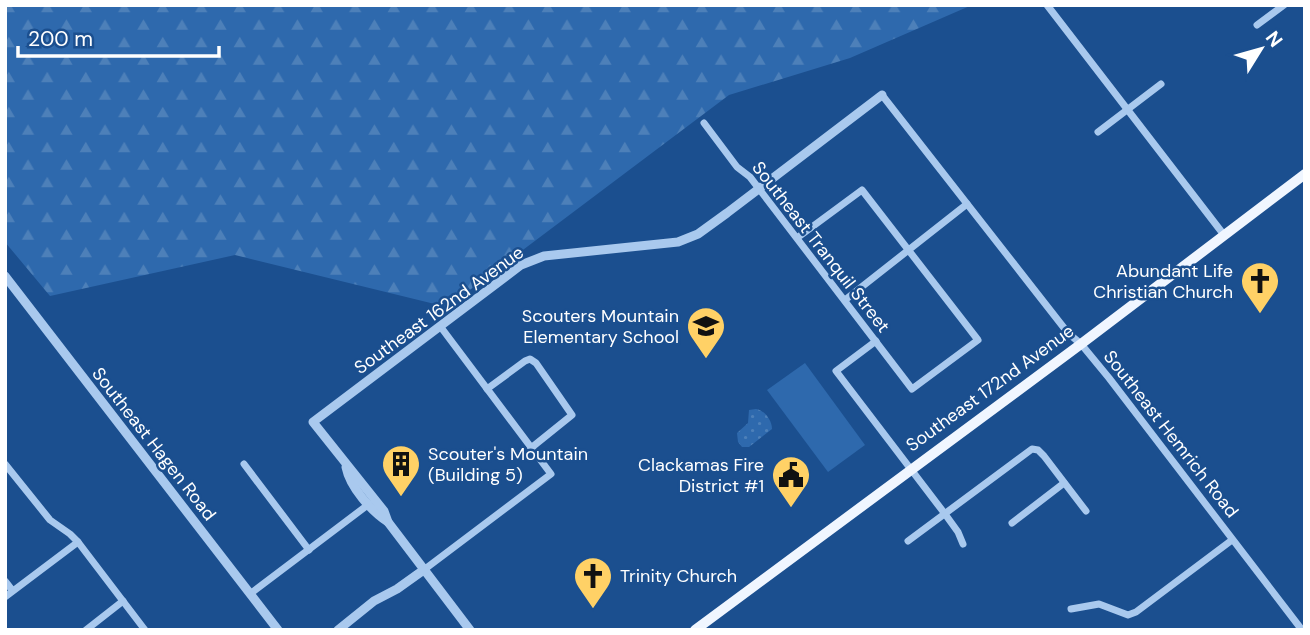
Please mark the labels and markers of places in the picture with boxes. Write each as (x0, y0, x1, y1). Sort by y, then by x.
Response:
place label: Abundant Life Christian Church (1093, 259, 1233, 304)
church icon: Abundant Life Christian Church (1239, 260, 1281, 315)
place label: Scouters Mountain Elementary School (522, 304, 679, 349)
school or university icon: Scouters Mountain Elementary School (685, 305, 727, 360)
place label: Scouter's Mountain (Building 5) (428, 442, 588, 487)
building icon: Scouter's Mountain (Building 5) (380, 443, 422, 498)
place label: Clackamas Fire District #1 (638, 453, 764, 498)
public building icon: Clackamas Fire District #1 (770, 454, 812, 509)
church icon: Trinity Church (572, 555, 614, 610)
place label: Trinity Church (620, 564, 737, 588)

